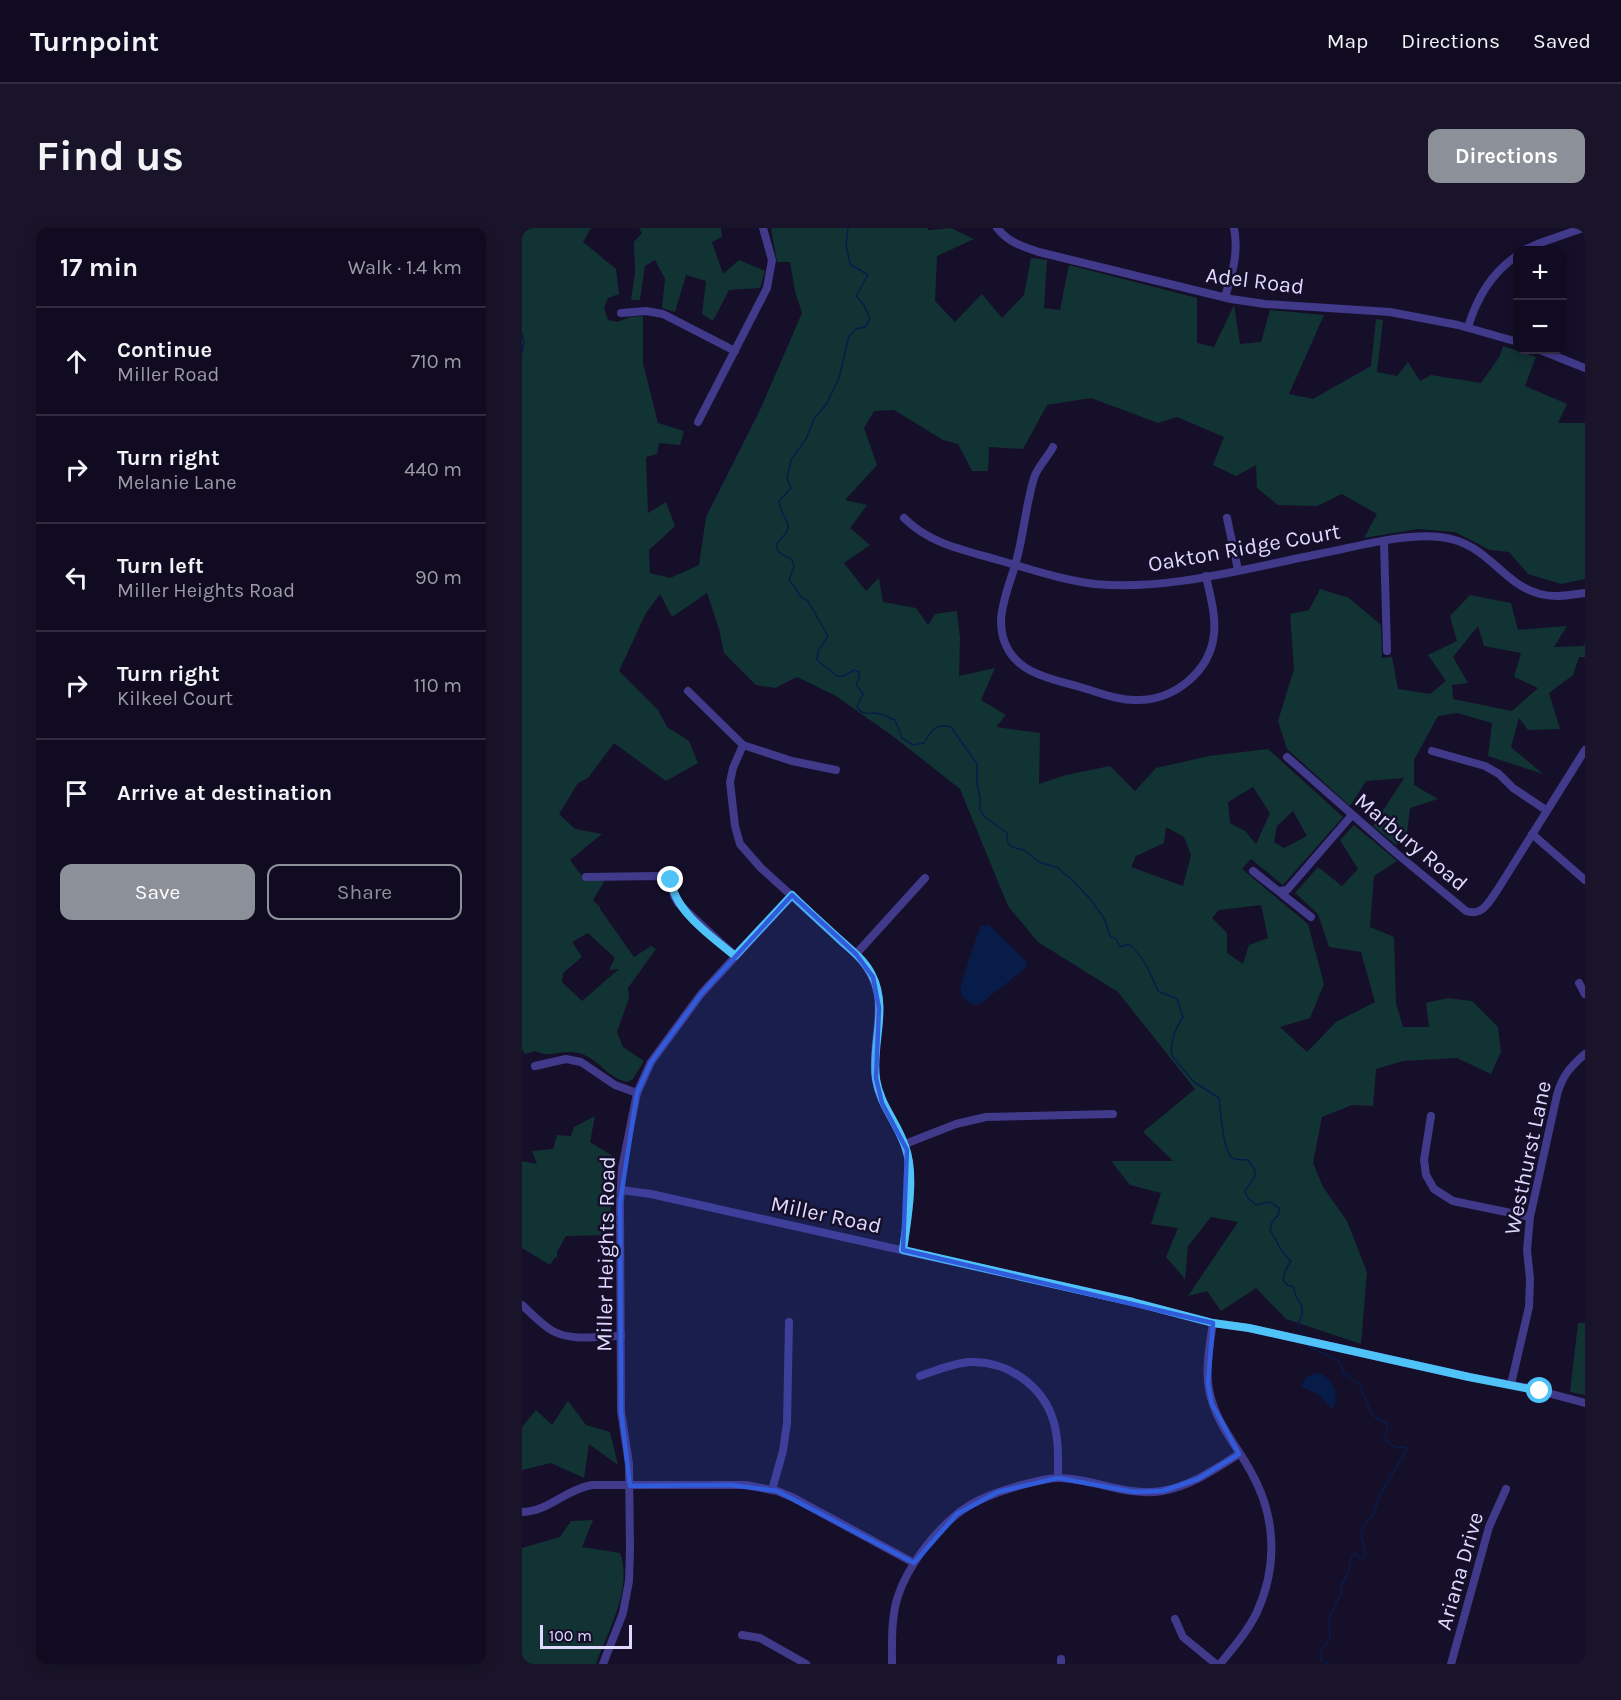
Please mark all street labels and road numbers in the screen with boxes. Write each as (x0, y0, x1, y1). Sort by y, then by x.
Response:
street label: Adel Road (1204, 262, 1306, 300)
street label: Oakton Ridge Court (1146, 518, 1342, 578)
street label: Marbury Road (1349, 787, 1473, 897)
street label: Westhurst Lane (1499, 1079, 1557, 1237)
street label: Miller Heights Road (591, 1156, 621, 1352)
street label: Miller Road (768, 1191, 884, 1239)
street label: Ariana Drive (1431, 1509, 1489, 1633)

